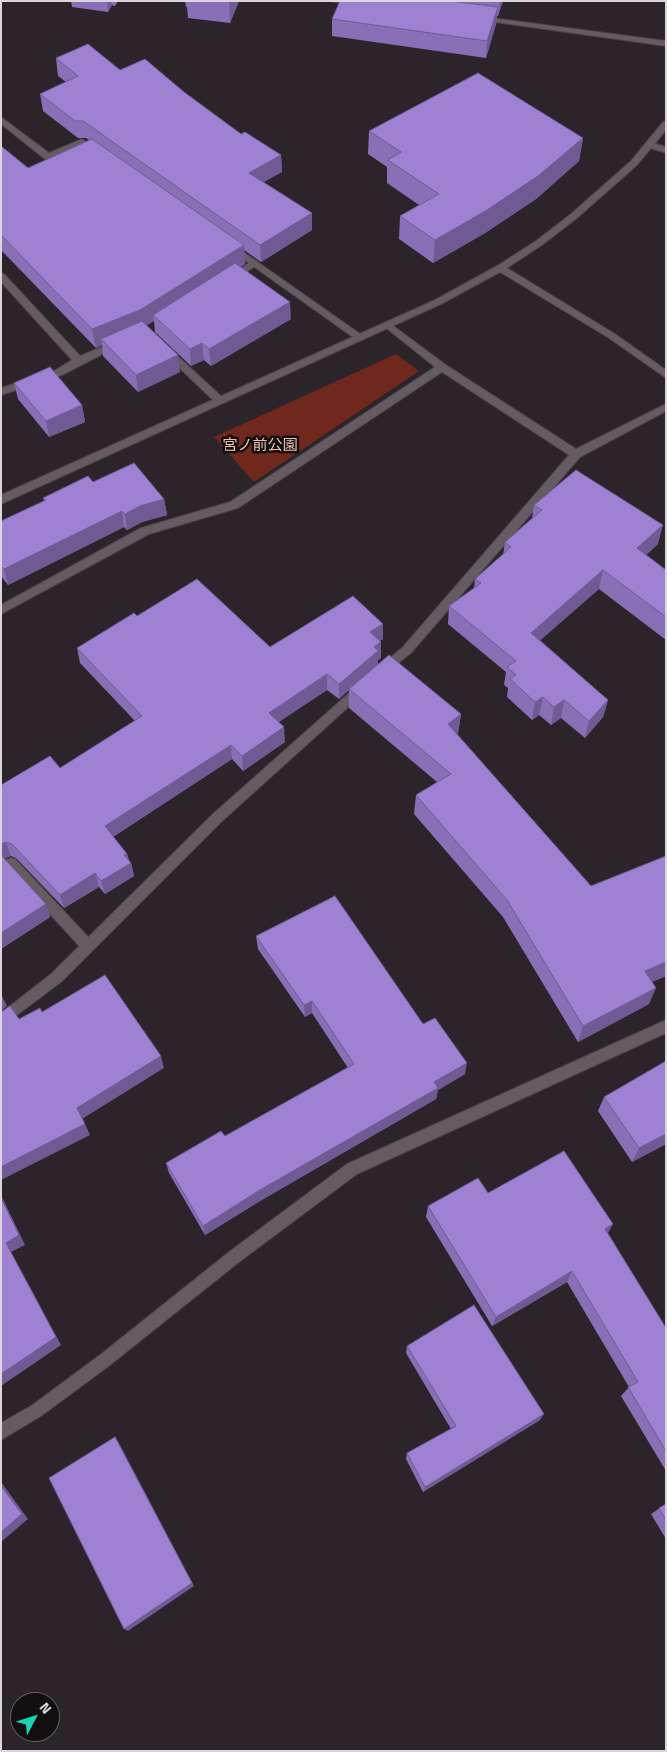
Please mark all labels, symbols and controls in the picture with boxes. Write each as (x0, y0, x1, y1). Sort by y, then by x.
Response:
park label: 宮ノ前公園 (223, 437, 297, 455)
north arrow (10, 1692, 60, 1742)
text: N (35, 1697, 57, 1718)

